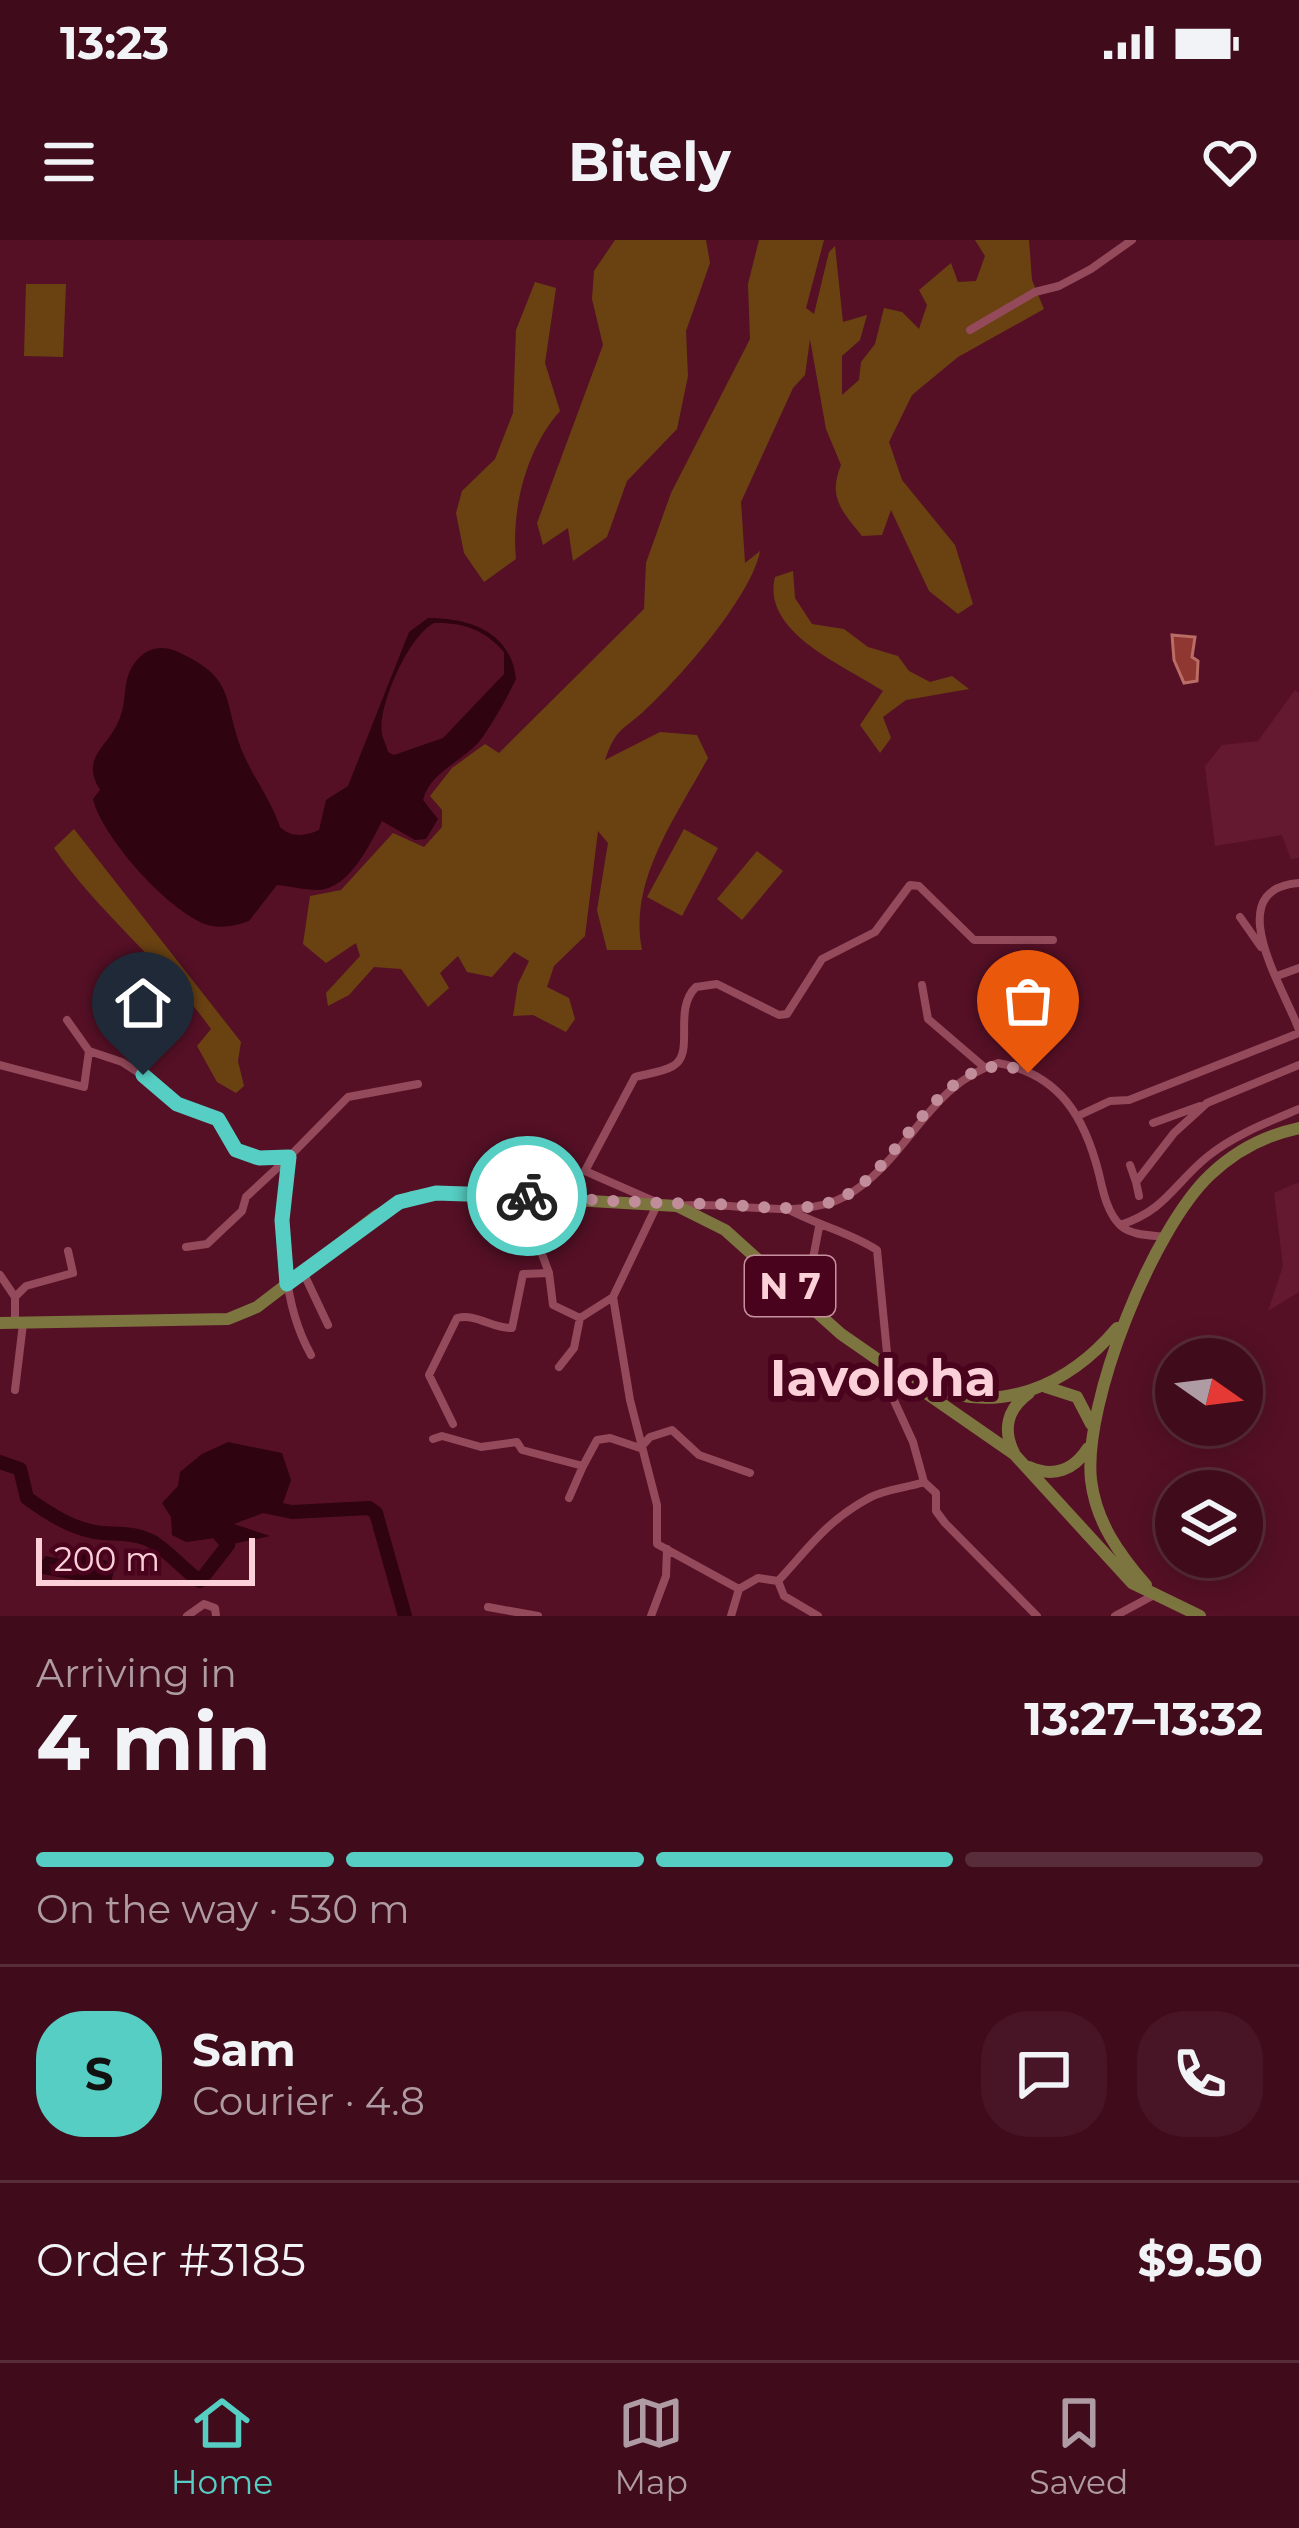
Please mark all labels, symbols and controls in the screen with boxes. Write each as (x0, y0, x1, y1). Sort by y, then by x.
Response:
text: 13:23 (60, 15, 169, 70)
icon: menu (36, 129, 102, 195)
text: Bitely (568, 129, 731, 195)
icon: heart (1197, 129, 1263, 195)
pin (977, 950, 1079, 1073)
pin (92, 952, 194, 1075)
icon: bag (995, 968, 1061, 1034)
icon: home (110, 970, 176, 1036)
courier (467, 1136, 587, 1256)
icon: bike (494, 1163, 560, 1229)
road number: N 7 (745, 1256, 835, 1316)
north arrow (1155, 1338, 1263, 1446)
map controls (1155, 1338, 1263, 1578)
district label: Iavoloha (770, 1347, 996, 1409)
button: layers (1155, 1470, 1263, 1578)
scale bar (36, 1532, 255, 1585)
text: 200 m (54, 1539, 160, 1579)
text: Arriving in (36, 1649, 237, 1697)
text: 13:27–13:32 (1024, 1691, 1263, 1746)
text: 4 min (36, 1694, 271, 1790)
text: On the way · 530 m (36, 1885, 410, 1933)
button: chat (981, 2011, 1107, 2137)
button: phone (1137, 2011, 1263, 2137)
text: Sam (192, 2022, 296, 2077)
text: S (85, 2046, 113, 2101)
text: Courier · 4.8 (192, 2077, 425, 2125)
text: Order #3185 (36, 2232, 306, 2287)
text: $9.50 (1138, 2232, 1263, 2287)
tab: Home (171, 2390, 273, 2502)
tab: Map (614, 2390, 688, 2502)
tab: Saved (1029, 2390, 1128, 2502)

